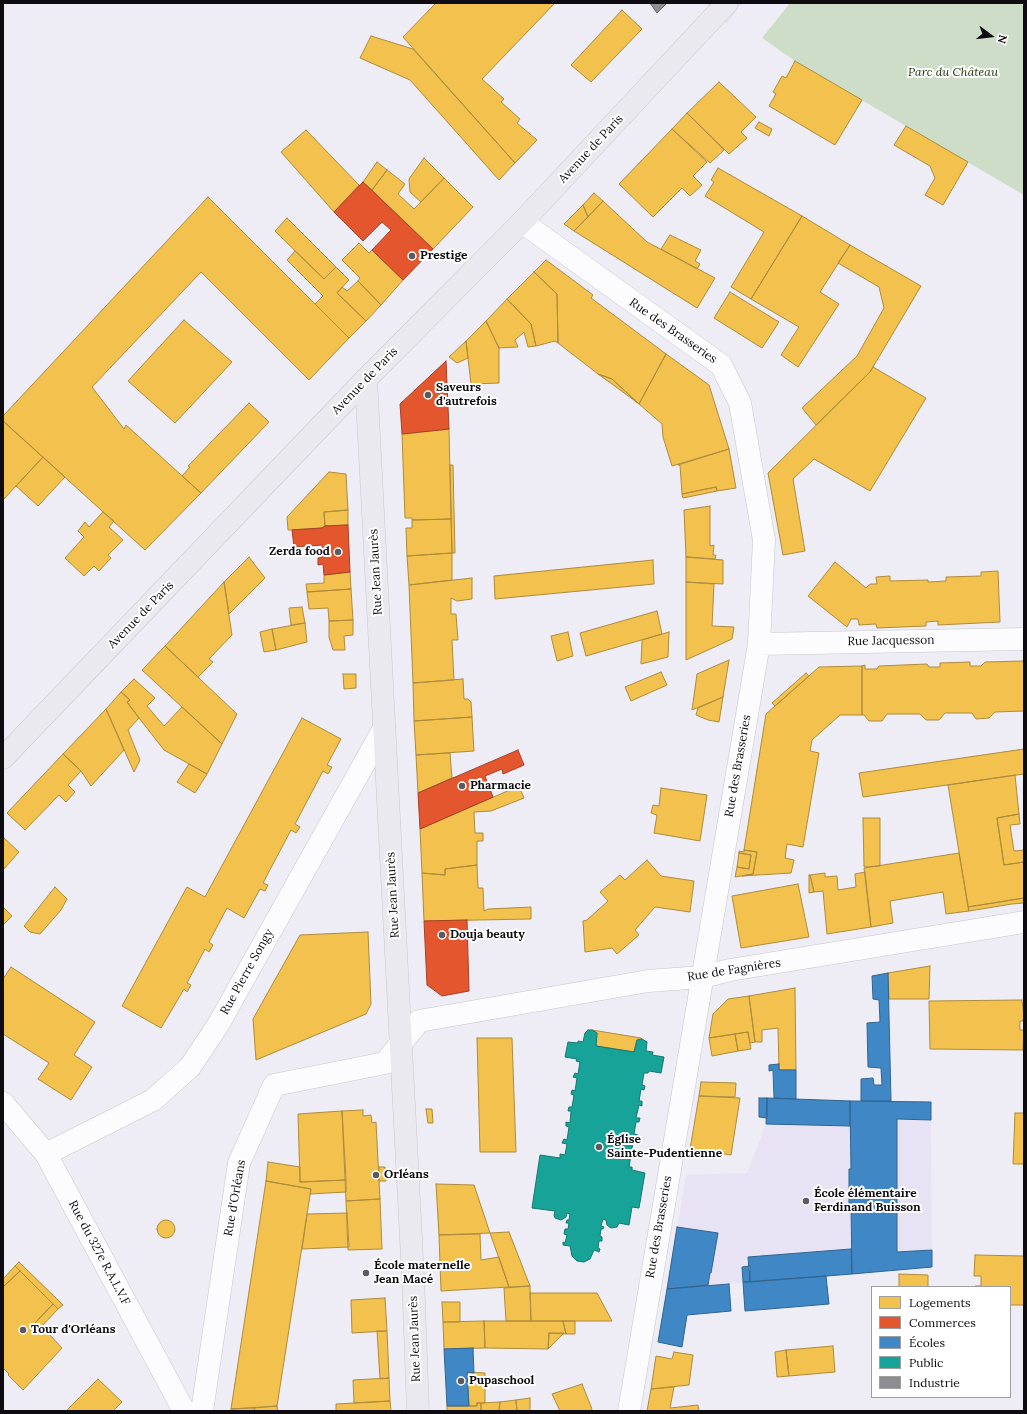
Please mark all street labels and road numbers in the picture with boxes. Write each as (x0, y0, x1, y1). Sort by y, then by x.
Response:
street label: Avenue de Paris (556, 112, 626, 186)
street label: Rue des Brasseries (626, 295, 720, 367)
street label: Avenue de Paris (329, 344, 401, 418)
street label: Rue Jean Jaurès (367, 528, 385, 616)
street label: Avenue de Paris (105, 578, 177, 652)
street label: Rue Jacquesson (847, 633, 935, 649)
street label: Rue des Brasseries (722, 714, 754, 818)
street label: Rue Jean Jaurès (384, 851, 402, 939)
street label: Rue Pierre Songy (217, 927, 277, 1017)
street label: Rue de Fagnières (686, 956, 782, 984)
street label: Rue d'Orléans (221, 1159, 249, 1237)
street label: Rue des Brasseries (643, 1175, 675, 1279)
street label: Rue du 327e R.A.L.V.F (65, 1198, 133, 1308)
street label: Rue Jean Jaurès (406, 1296, 424, 1382)

